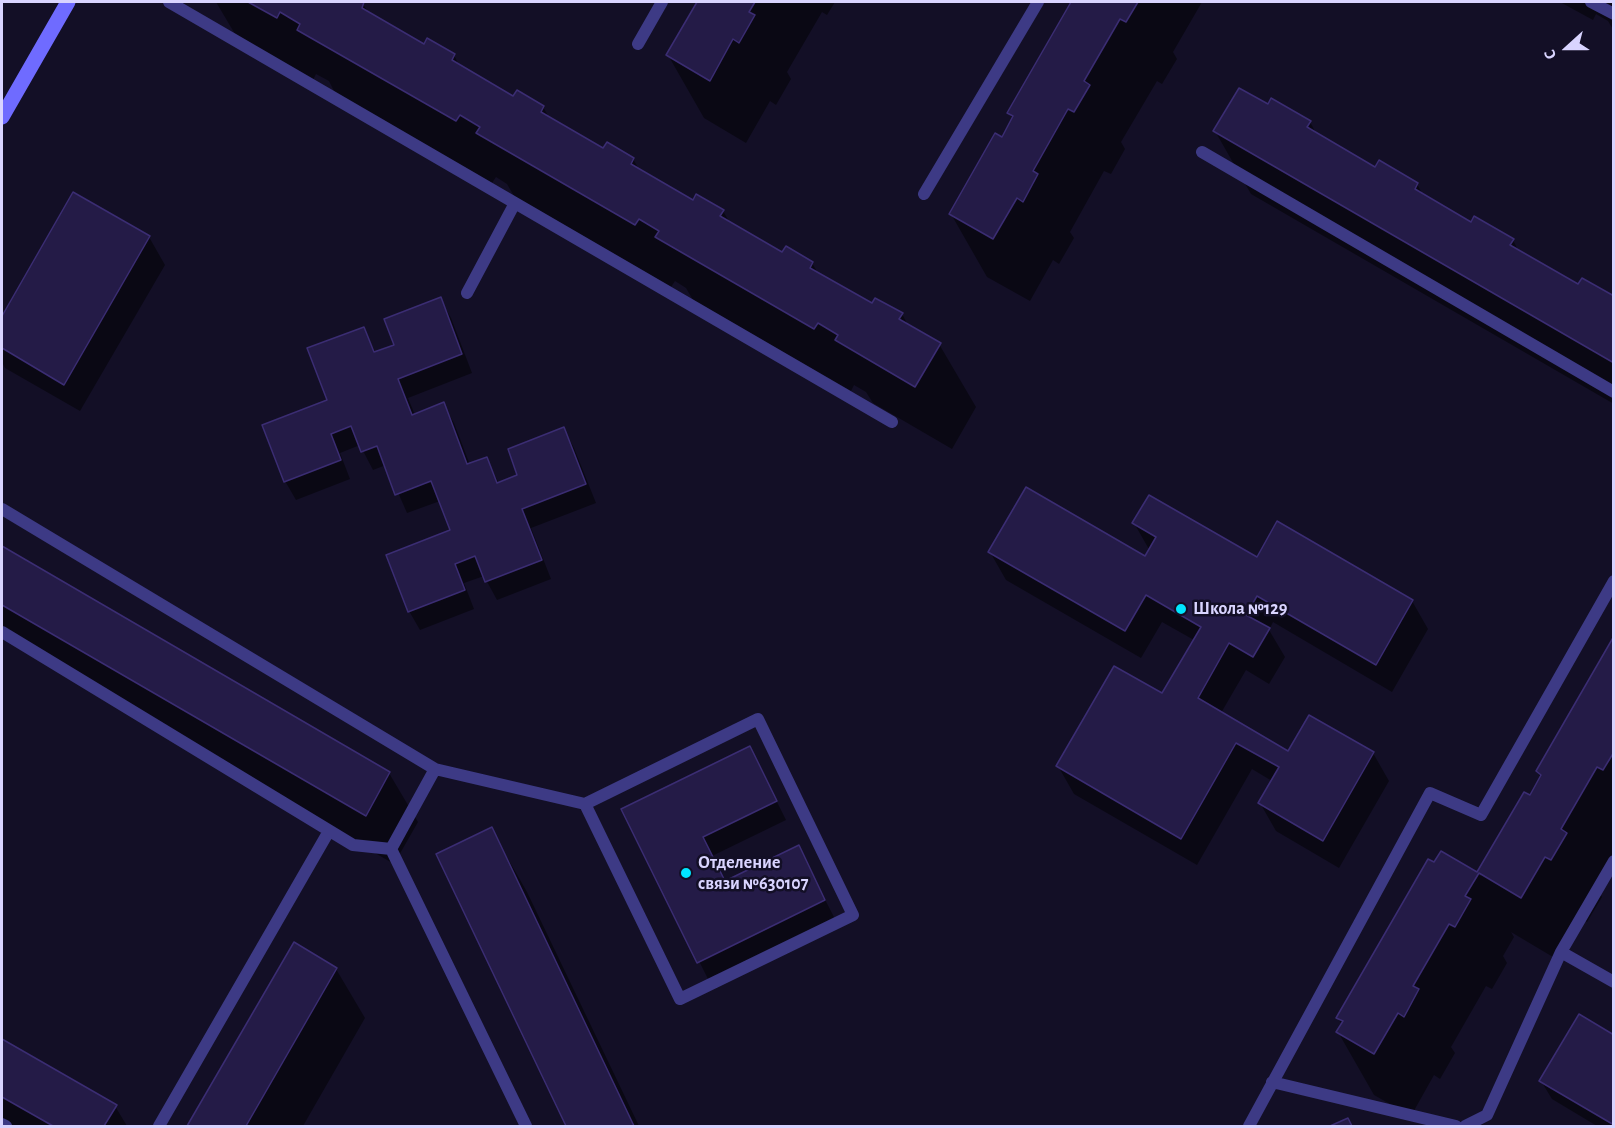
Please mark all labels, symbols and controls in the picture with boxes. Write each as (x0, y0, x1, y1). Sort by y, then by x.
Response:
north arrow (1537, 18, 1597, 78)
text: С (1541, 47, 1559, 61)
place label: Школа №129 (1193, 598, 1287, 620)
marker: Школа №129 (1174, 602, 1188, 616)
place label: Отделение связи №630107 (698, 852, 808, 894)
marker: Отделение связи №630107 (679, 866, 693, 880)

